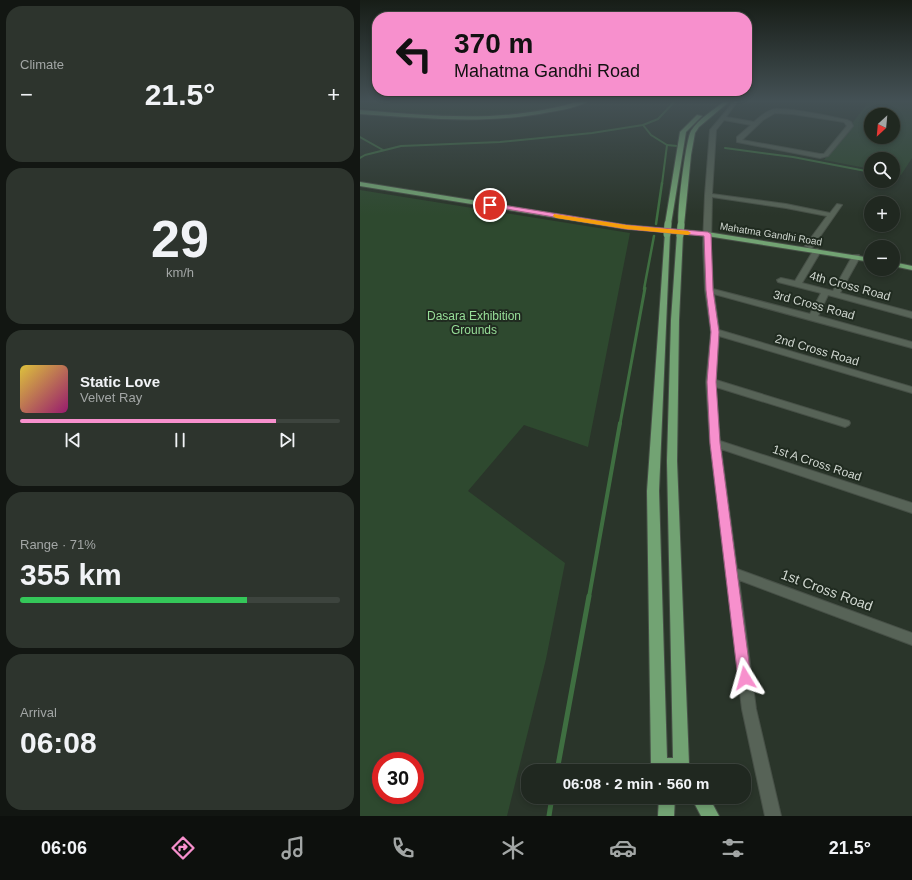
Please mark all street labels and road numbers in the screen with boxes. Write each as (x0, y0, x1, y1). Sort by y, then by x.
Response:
street label: Mahatma Gandhi Road (719, 220, 823, 248)
street label: 4th Cross Road (808, 268, 892, 304)
street label: 3rd Cross Road (772, 287, 856, 323)
street label: 2nd Cross Road (773, 331, 861, 369)
street label: 1st A Cross Road (771, 442, 863, 484)
street label: 1st Cross Road (779, 566, 875, 614)

